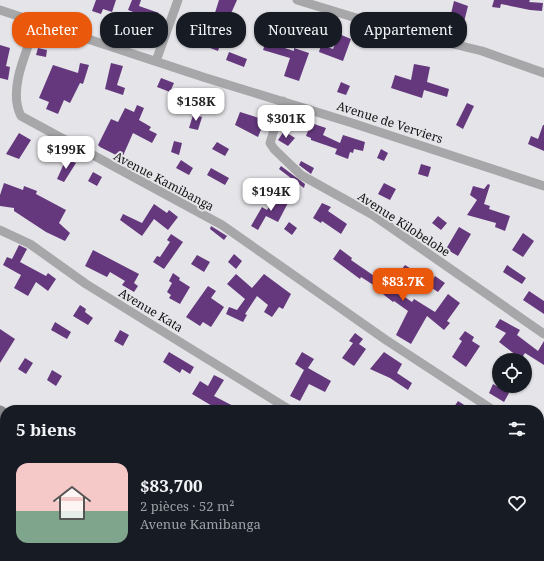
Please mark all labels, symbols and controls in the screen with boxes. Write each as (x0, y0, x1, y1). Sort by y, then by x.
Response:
chip: Acheter (12, 12, 92, 48)
chip: Louer (100, 12, 168, 48)
chip: Filtres (176, 12, 246, 48)
chip: Nouveau (254, 12, 342, 48)
chip: Appartement (350, 12, 467, 48)
pin: $158K (168, 88, 224, 122)
text: $158K (177, 92, 215, 110)
street label: Avenue de Verviers (335, 97, 445, 147)
pin: $301K (258, 105, 314, 139)
text: $301K (267, 109, 305, 127)
pin: $199K (38, 136, 94, 170)
text: $199K (47, 140, 85, 158)
street label: Avenue Kamibanga (111, 147, 217, 215)
pin: $194K (243, 178, 299, 212)
text: $194K (252, 182, 290, 200)
street label: Avenue Kilobelobe (354, 188, 454, 260)
pin: $83.7K (370, 268, 436, 302)
text: $83.7K (382, 272, 424, 290)
street label: Avenue Kata (116, 284, 187, 336)
map controls (492, 353, 532, 393)
button: locate (492, 353, 532, 393)
text: 5 biens (16, 418, 76, 441)
icon: filters (506, 418, 528, 440)
text: $83,700 (140, 474, 203, 497)
icon: home (48, 479, 96, 527)
icon: heart (506, 492, 528, 514)
text: 2 pièces · 52 m² (140, 497, 234, 515)
text: Avenue Kamibanga (140, 515, 261, 533)

